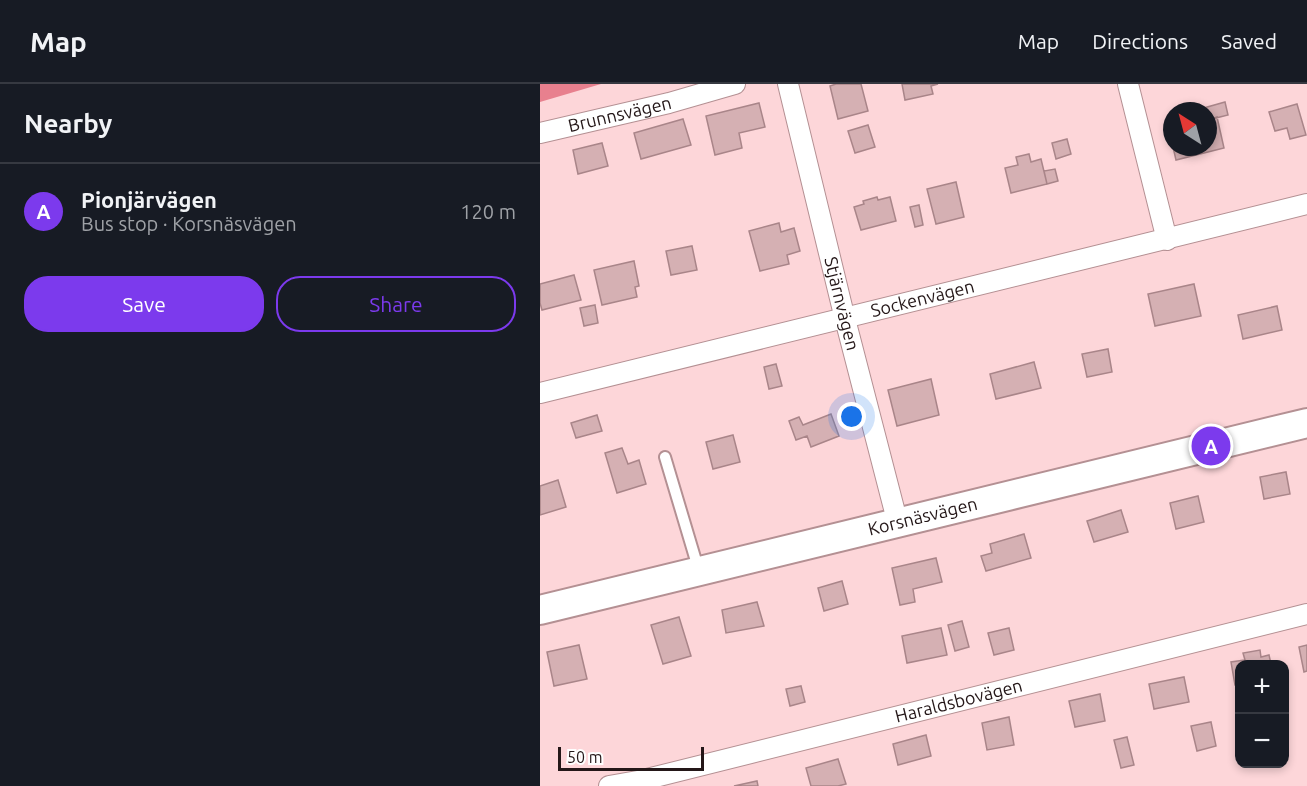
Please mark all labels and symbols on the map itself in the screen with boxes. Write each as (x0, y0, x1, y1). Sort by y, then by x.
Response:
street label: Brunnsvägen (566, 92, 673, 135)
north arrow (1163, 102, 1217, 156)
street label: Stjärnvägen (821, 254, 864, 352)
street label: Sockenvägen (868, 275, 976, 320)
your location (837, 402, 866, 431)
pin: A (1192, 424, 1230, 469)
street label: Korsnäsvägen (866, 493, 979, 539)
street label: Haraldsbovägen (893, 675, 1024, 726)
scale bar (558, 744, 704, 772)

